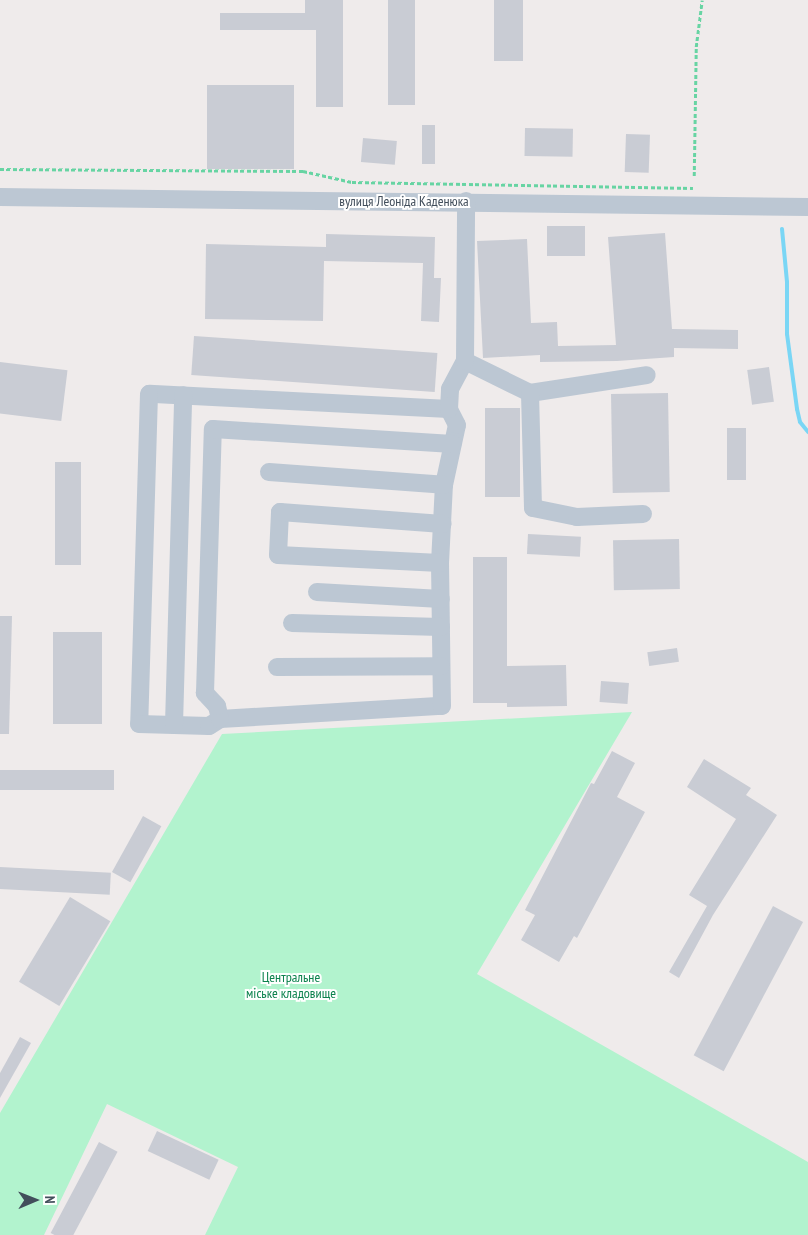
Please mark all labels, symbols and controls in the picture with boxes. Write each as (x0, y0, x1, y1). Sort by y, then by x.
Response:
street label: вулиця Леоніда Каденюка (339, 193, 469, 209)
park label: Центральне міське кладовище (246, 969, 336, 1002)
north arrow (10, 1175, 60, 1225)
text: N (41, 1196, 59, 1204)

